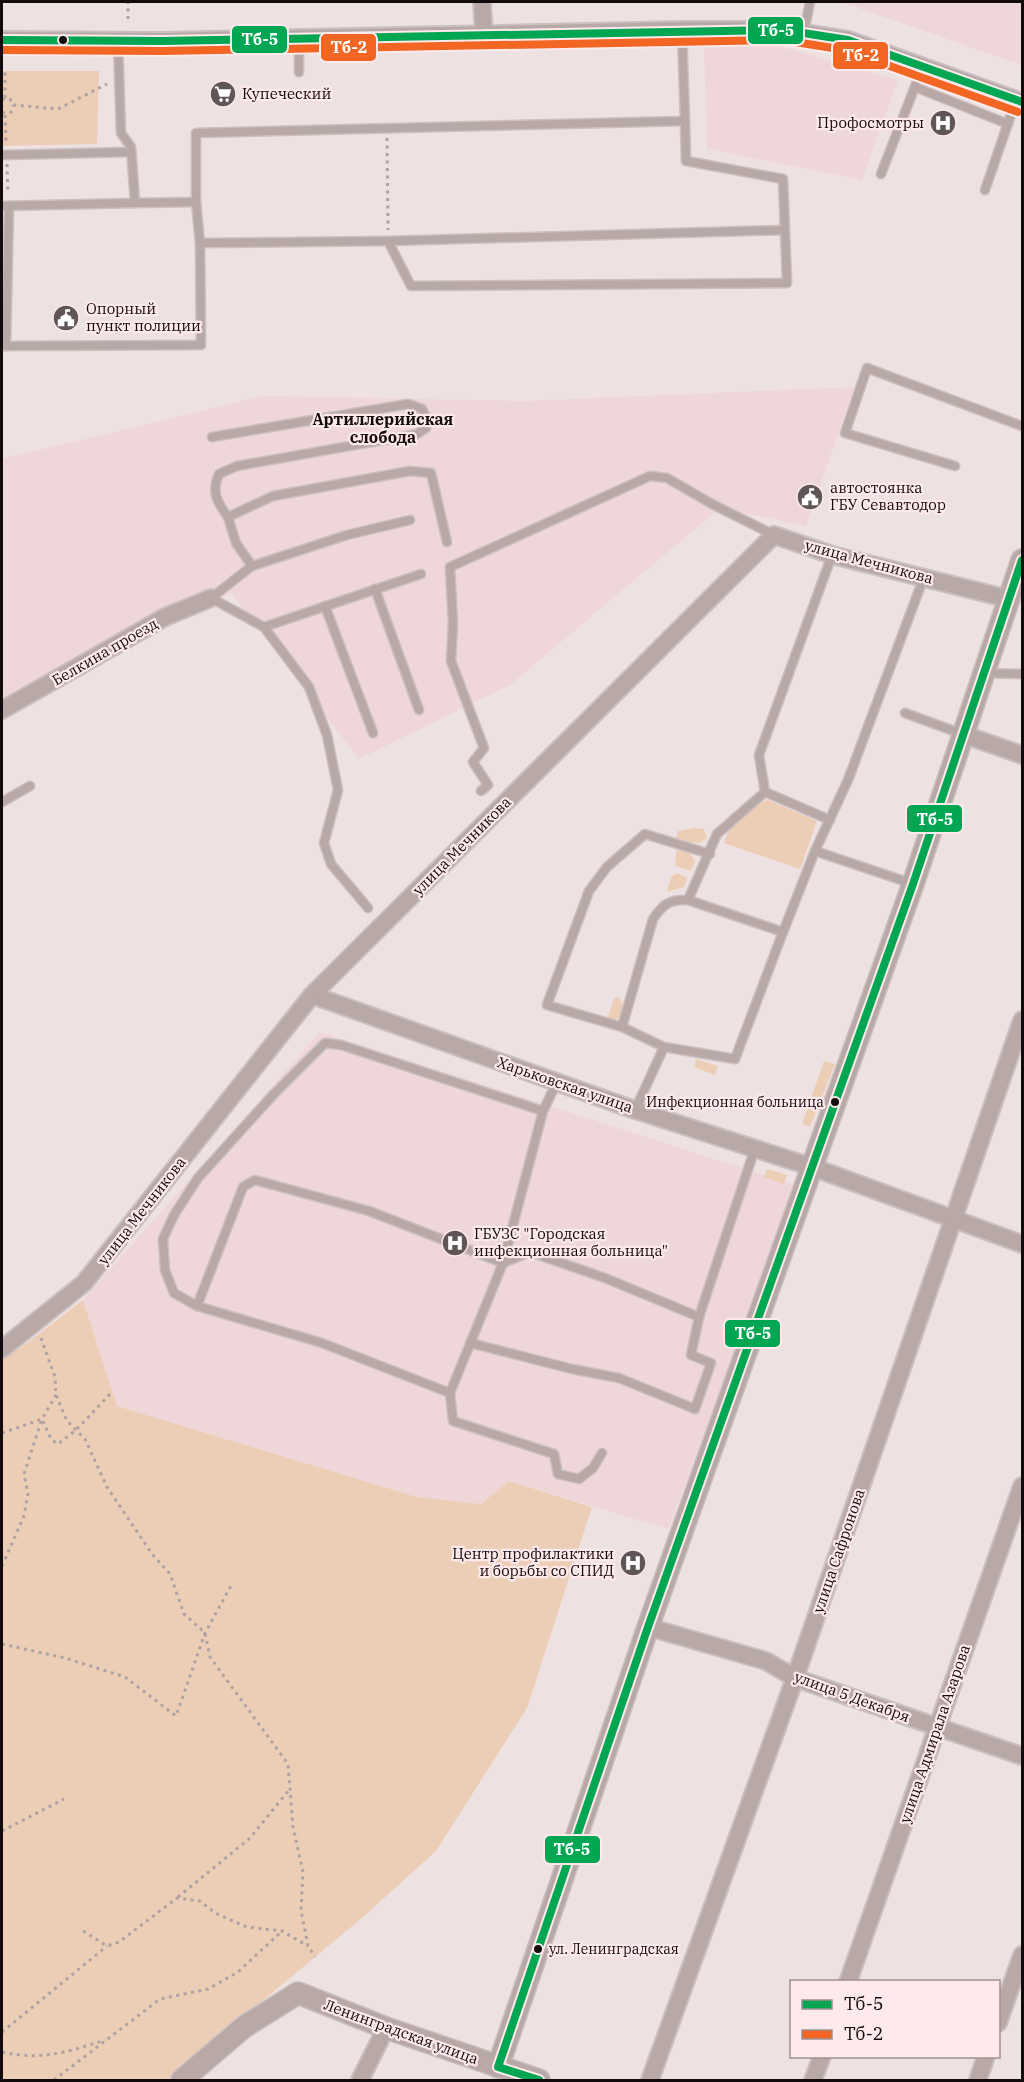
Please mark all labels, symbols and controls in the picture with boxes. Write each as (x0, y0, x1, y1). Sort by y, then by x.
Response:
line badge: Тб-5 (747, 16, 804, 45)
text: Тб-5 (758, 20, 794, 40)
line badge: Тб-5 (231, 25, 288, 54)
text: Тб-5 (242, 29, 278, 49)
line badge: Тб-2 (320, 33, 377, 62)
unlabelled marker (57, 34, 69, 46)
text: Тб-2 (331, 37, 367, 57)
line badge: Тб-2 (832, 41, 889, 70)
text: Тб-2 (843, 45, 879, 65)
supermarket icon: Купеческий (208, 79, 238, 109)
place label: Купеческий (242, 84, 331, 103)
hospital icon: Профосмотры (928, 108, 958, 138)
place label: Профосмотры (817, 113, 924, 132)
place label: Опорный пункт полиции (86, 299, 201, 335)
public building icon: Опорный пункт полиции (51, 303, 81, 333)
district label: Артиллерийская слобода (313, 409, 454, 447)
place label: автостоянка ГБУ Севавтодор (830, 478, 946, 514)
public building icon: автостоянка ГБУ Севавтодор (795, 482, 825, 512)
street label: улица Мечникова (803, 535, 935, 588)
street label: Белкина проезд (48, 614, 161, 690)
street label: улица Мечникова (408, 792, 515, 899)
line badge: Тб-5 (906, 804, 963, 833)
text: Тб-5 (917, 809, 953, 829)
street label: Харьковская улица (495, 1052, 635, 1117)
place label: Инфекционная больница (646, 1093, 824, 1111)
marker: Инфекционная больница (829, 1096, 841, 1108)
street label: улица Мечникова (94, 1153, 190, 1268)
place label: ГБУЗС "Городская инфекционная больница" (474, 1224, 668, 1260)
hospital icon: ГБУЗС "Городская инфекционная больница" (440, 1228, 470, 1258)
line badge: Тб-5 (724, 1319, 781, 1348)
text: Тб-5 (735, 1323, 771, 1343)
street label: улица Сафронова (808, 1486, 869, 1615)
place label: Центр профилактики и борьбы со СПИД (452, 1544, 614, 1580)
hospital icon: Центр профилактики и борьбы со СПИД (618, 1548, 648, 1578)
street label: улица Адмирала Азарова (895, 1642, 974, 1826)
street label: улица 5 Декабря (792, 1667, 912, 1726)
line badge: Тб-5 (544, 1835, 601, 1864)
text: Тб-5 (554, 1839, 590, 1859)
place label: ул. Ленинградская (549, 1940, 679, 1958)
marker: ул. Ленинградская (532, 1943, 544, 1955)
legend (790, 1980, 1000, 2058)
text: Тб-5 (844, 1992, 884, 2015)
street label: Ленинградская улица (321, 1995, 481, 2068)
text: Тб-2 (844, 2022, 884, 2045)

